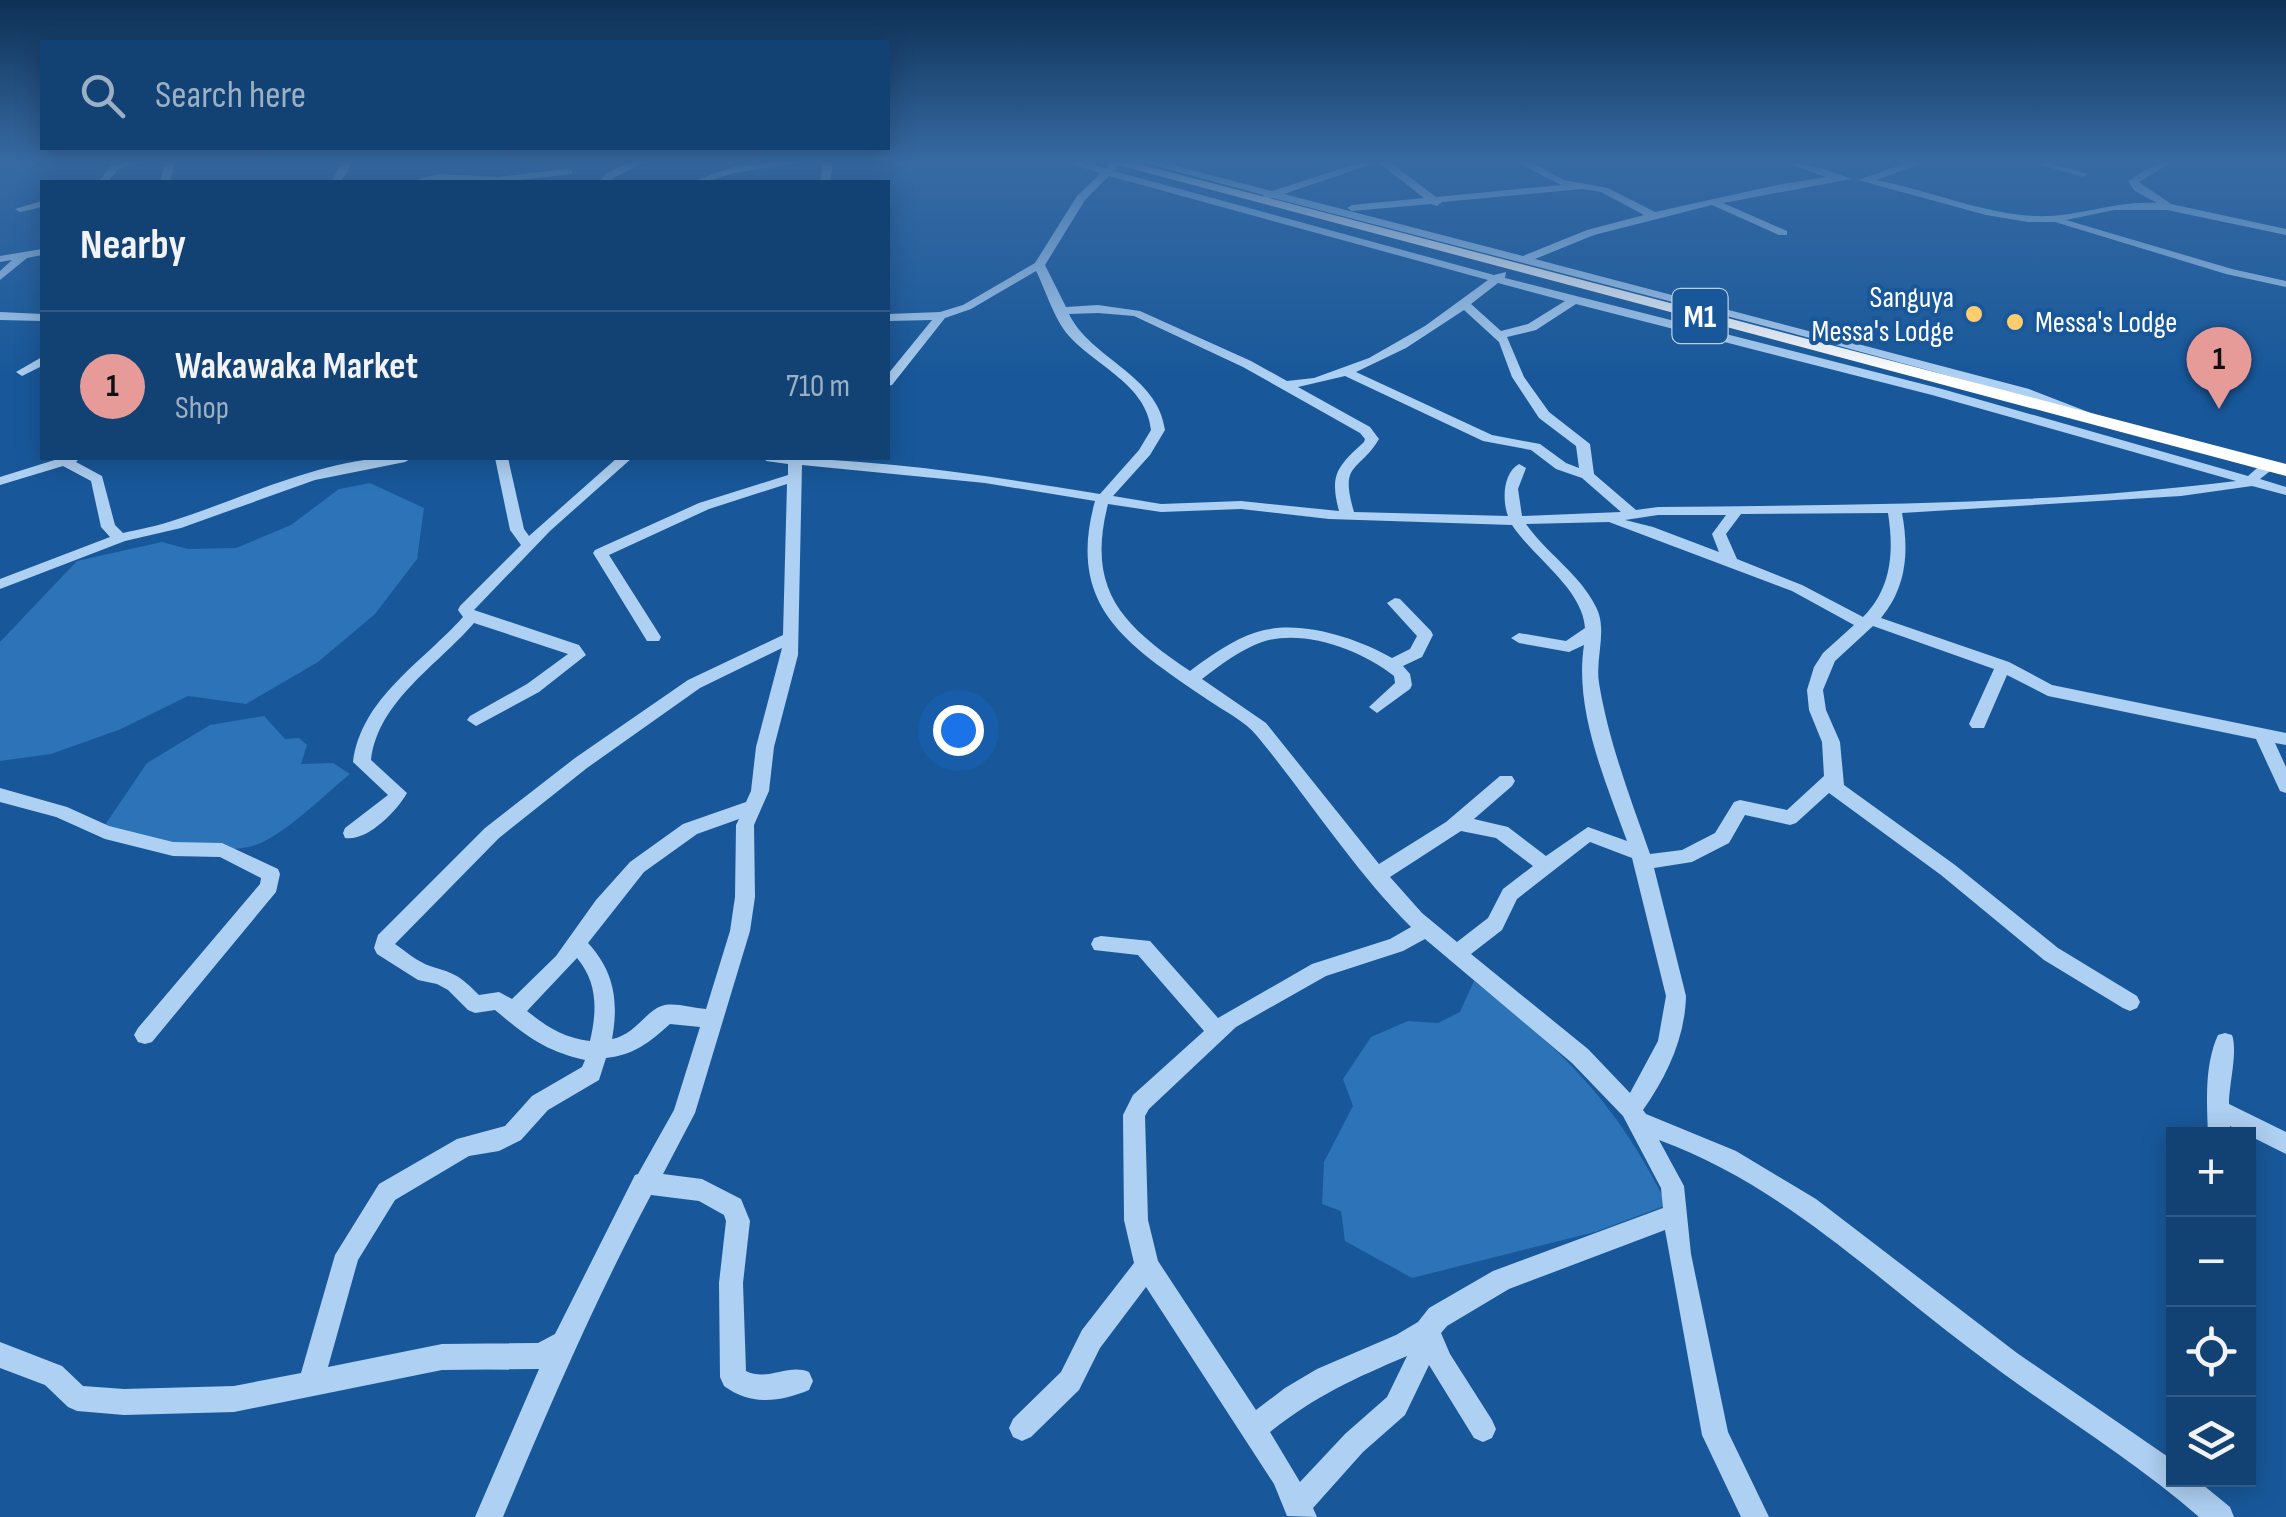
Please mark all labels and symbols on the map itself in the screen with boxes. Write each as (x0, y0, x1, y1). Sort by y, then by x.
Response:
place label: Sanguya Messa's Lodge (1812, 280, 1954, 350)
road number: M1 (1672, 289, 1728, 343)
marker: Sanguya Messa's Lodge (1963, 303, 1985, 325)
place label: Messa's Lodge (2035, 305, 2177, 341)
marker: Messa's Lodge (2004, 311, 2026, 333)
pin: 1 (2186, 326, 2252, 409)
your location (933, 705, 984, 756)

